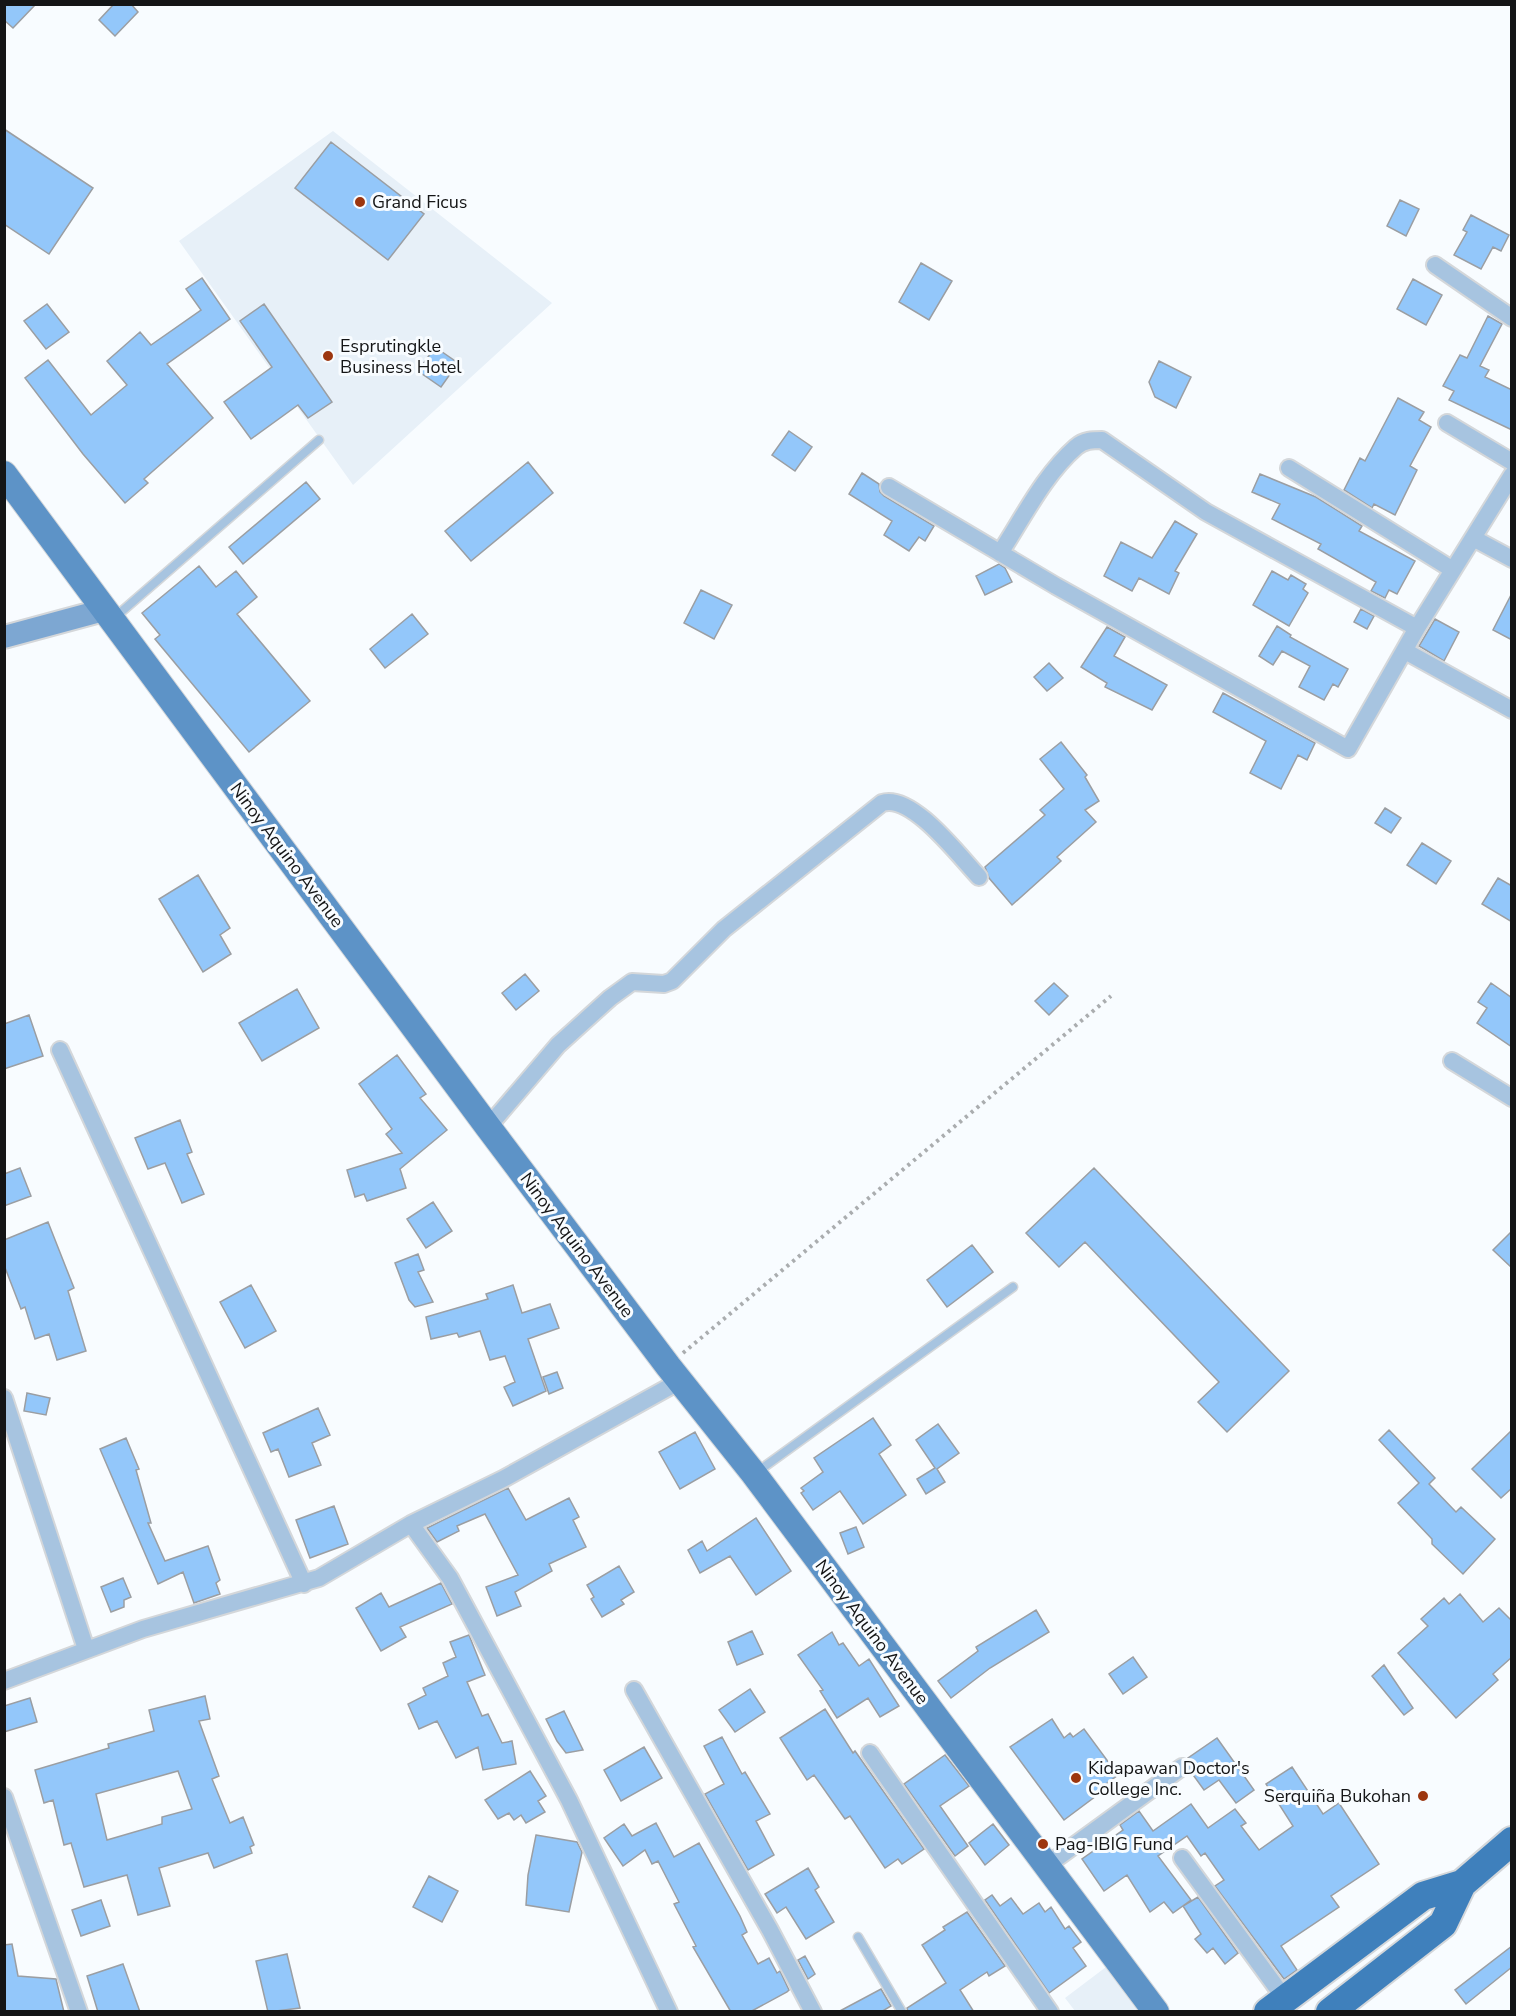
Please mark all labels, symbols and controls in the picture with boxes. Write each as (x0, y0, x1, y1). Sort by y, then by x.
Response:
place label: Grand Ficus (372, 190, 467, 214)
marker: Grand Ficus (353, 195, 367, 209)
place label: Esprutingkle Business Hotel (340, 334, 462, 379)
marker: Esprutingkle Business Hotel (321, 349, 335, 363)
street label: Ninoy Aquino Avenue (225, 778, 349, 932)
street label: Ninoy Aquino Avenue (515, 1168, 639, 1322)
street label: Ninoy Aquino Avenue (810, 1555, 934, 1709)
place label: Kidapawan Doctor's College Inc. (1088, 1756, 1250, 1801)
marker: Kidapawan Doctor's College Inc. (1069, 1771, 1083, 1785)
place label: Serquiña Bukohan (1264, 1784, 1411, 1808)
marker: Serquiña Bukohan (1416, 1789, 1430, 1803)
place label: Pag-IBIG Fund (1055, 1832, 1173, 1856)
marker: Pag-IBIG Fund (1036, 1837, 1050, 1851)

